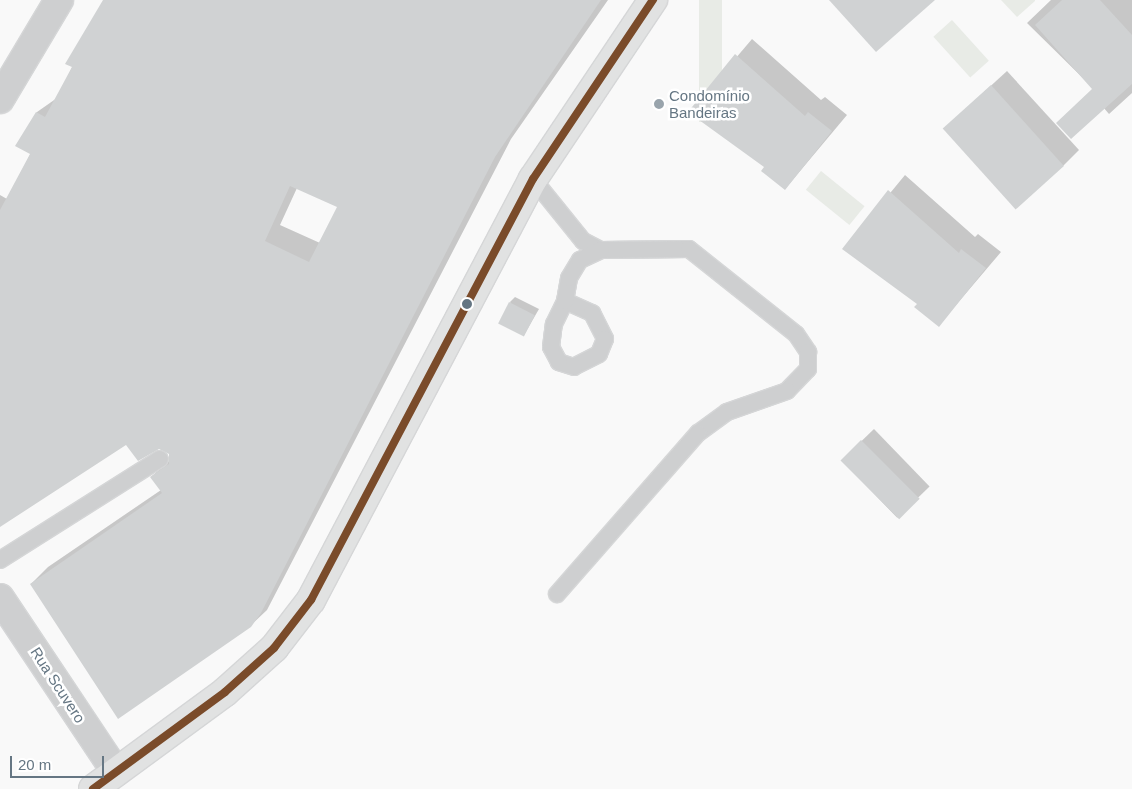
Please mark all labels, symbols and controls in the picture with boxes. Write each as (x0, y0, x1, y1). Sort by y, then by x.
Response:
place label: Condomínio Bandeiras (669, 86, 750, 121)
marker: Condomínio Bandeiras (653, 98, 665, 110)
unlabelled marker (462, 299, 472, 309)
street label: Rua Scuvero (27, 644, 89, 726)
scale bar (12, 746, 106, 778)
text: 20 m (18, 756, 51, 773)

